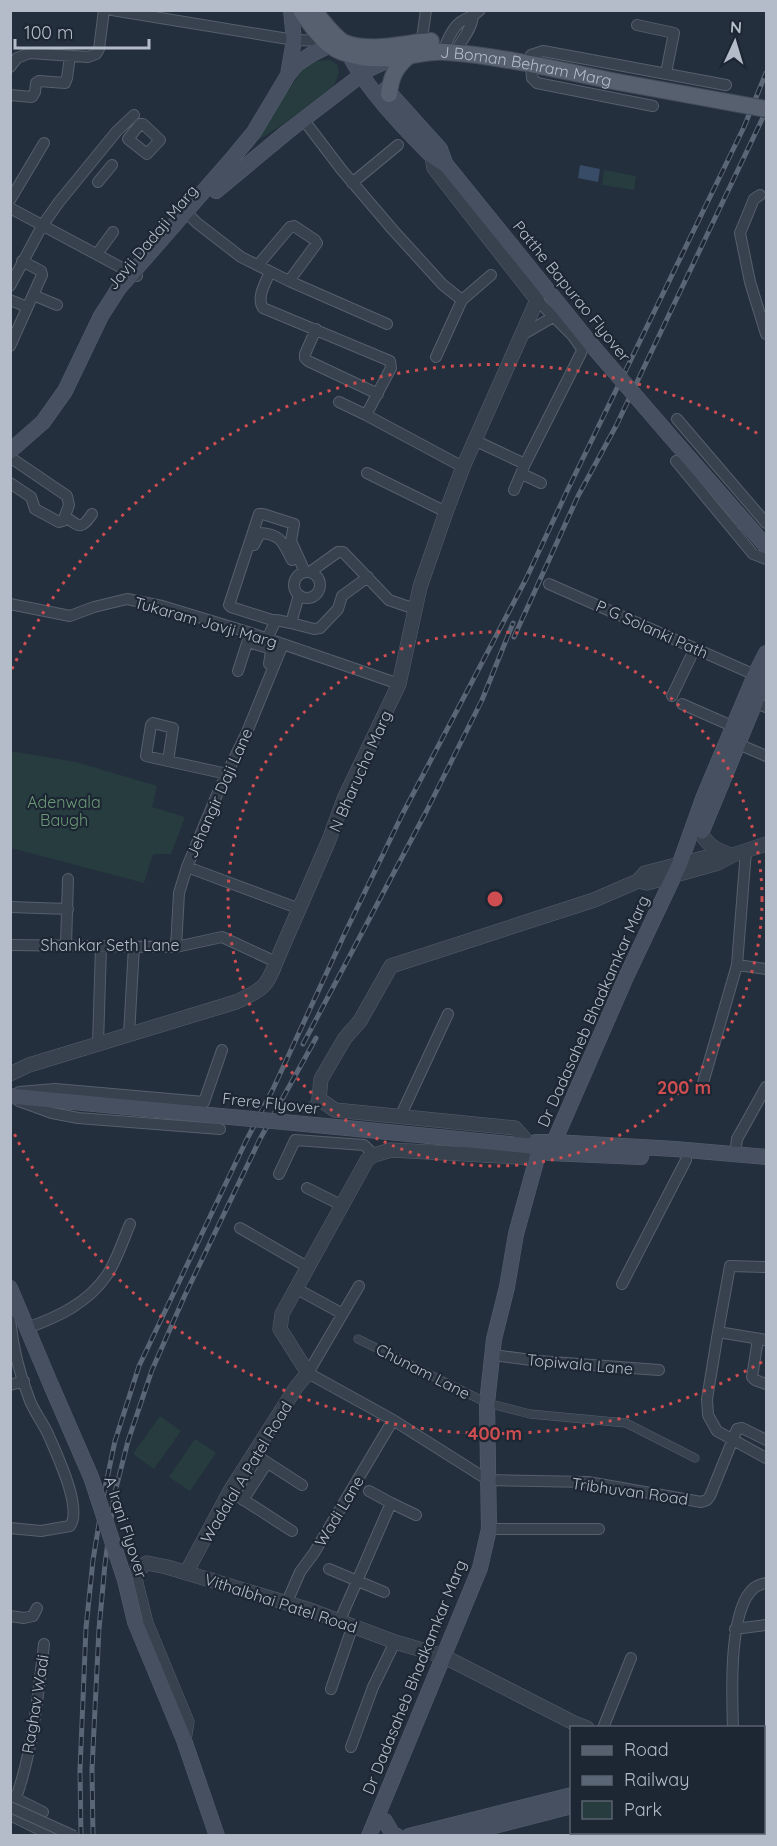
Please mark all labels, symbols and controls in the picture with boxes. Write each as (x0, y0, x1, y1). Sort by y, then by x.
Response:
scale bar (15, 12, 148, 50)
north arrow (705, 12, 765, 72)
text: N (729, 17, 743, 37)
text: 100 m (24, 21, 73, 44)
street label: J Boman Behram Marg (439, 42, 614, 90)
street label: Javji Dadaji Marg (102, 180, 202, 294)
street label: Patthe Bapurao Flyover (509, 216, 635, 366)
street label: Tukaram Javji Marg (132, 592, 280, 652)
street label: P G Solanki Path (593, 595, 711, 663)
street label: N Bharucha Marg (324, 707, 396, 835)
street label: Jehangir Daji Lane (181, 725, 257, 861)
park label: Adenwala Baugh (27, 792, 101, 830)
centre of rings (485, 889, 505, 909)
street label: Dr Dadasaheb Bhadkamkar Marg (533, 892, 653, 1130)
street label: Shankar Seth Lane (40, 935, 180, 955)
text: 200 m (657, 1076, 711, 1099)
street label: Frere Flyover (221, 1088, 321, 1118)
street label: Chunam Lane (373, 1339, 473, 1403)
street label: Topiwala Lane (526, 1349, 634, 1379)
street label: Wadalal A Patel Road (196, 1397, 296, 1547)
text: 400 m (468, 1422, 522, 1445)
street label: Wadi Lane (310, 1472, 368, 1550)
street label: A Irani Flyover (100, 1473, 152, 1581)
street label: Tribhuvan Road (570, 1473, 690, 1509)
street label: Dr Dadasaheb Bhadkamkar Marg (358, 1557, 470, 1797)
street label: Vithalbhai Patel Road (202, 1569, 360, 1637)
street label: Raghav Wadi (17, 1653, 53, 1755)
legend (570, 1726, 765, 1834)
text: Road (624, 1738, 669, 1761)
text: Railway (624, 1768, 690, 1791)
text: Park (624, 1798, 662, 1821)

